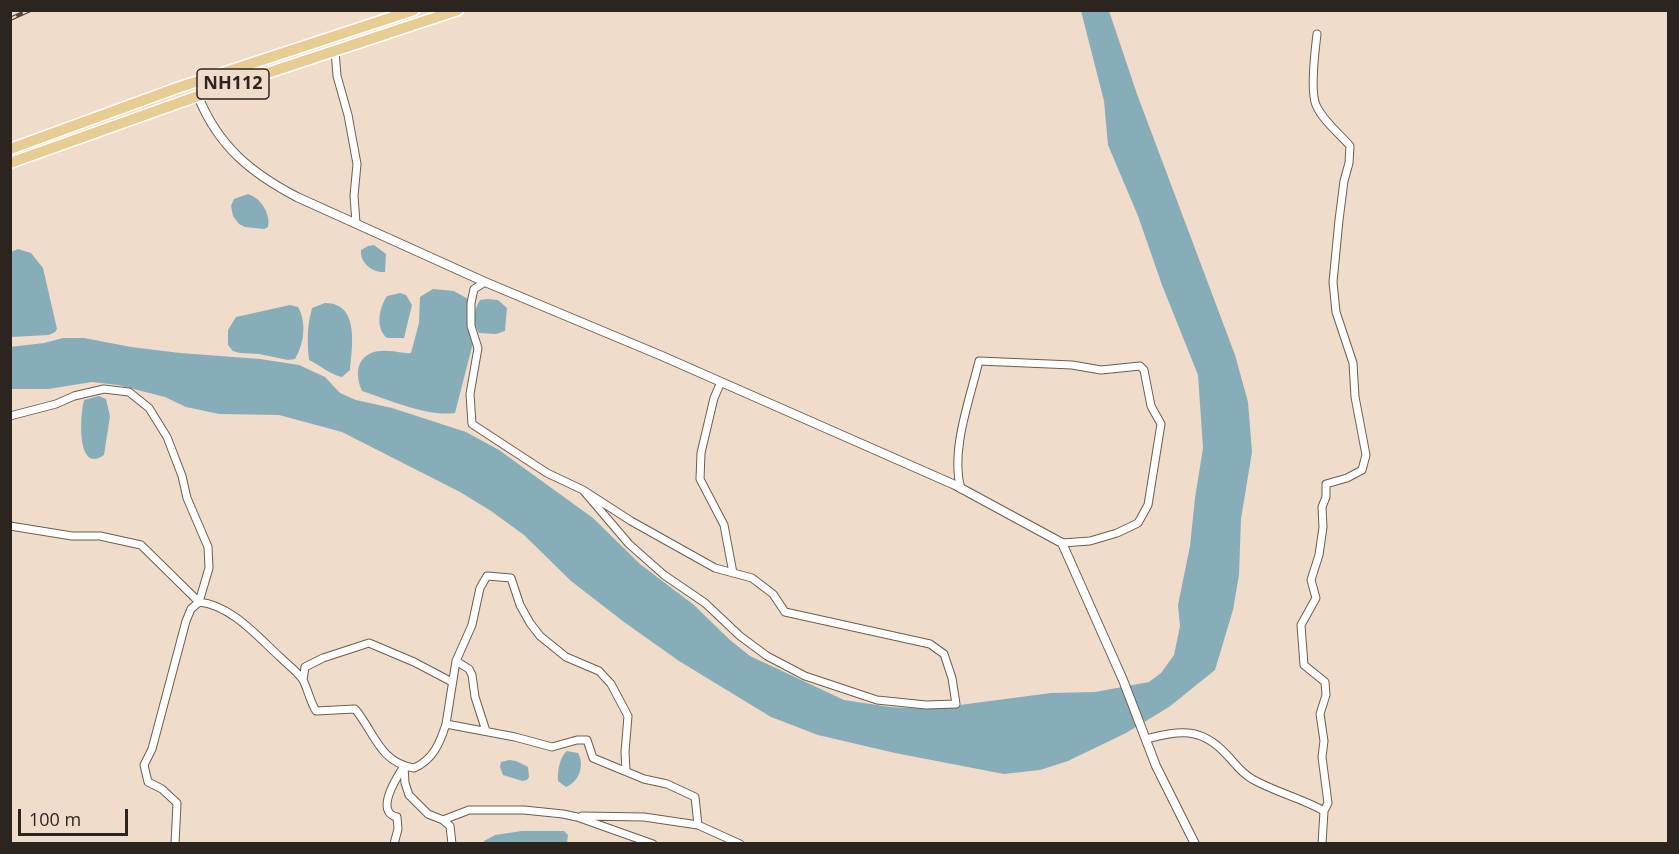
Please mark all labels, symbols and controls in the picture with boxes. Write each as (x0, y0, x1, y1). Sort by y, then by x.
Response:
road number: NH112 (197, 69, 269, 99)
scale bar (21, 797, 130, 835)
text: 100 m (29, 807, 81, 831)

